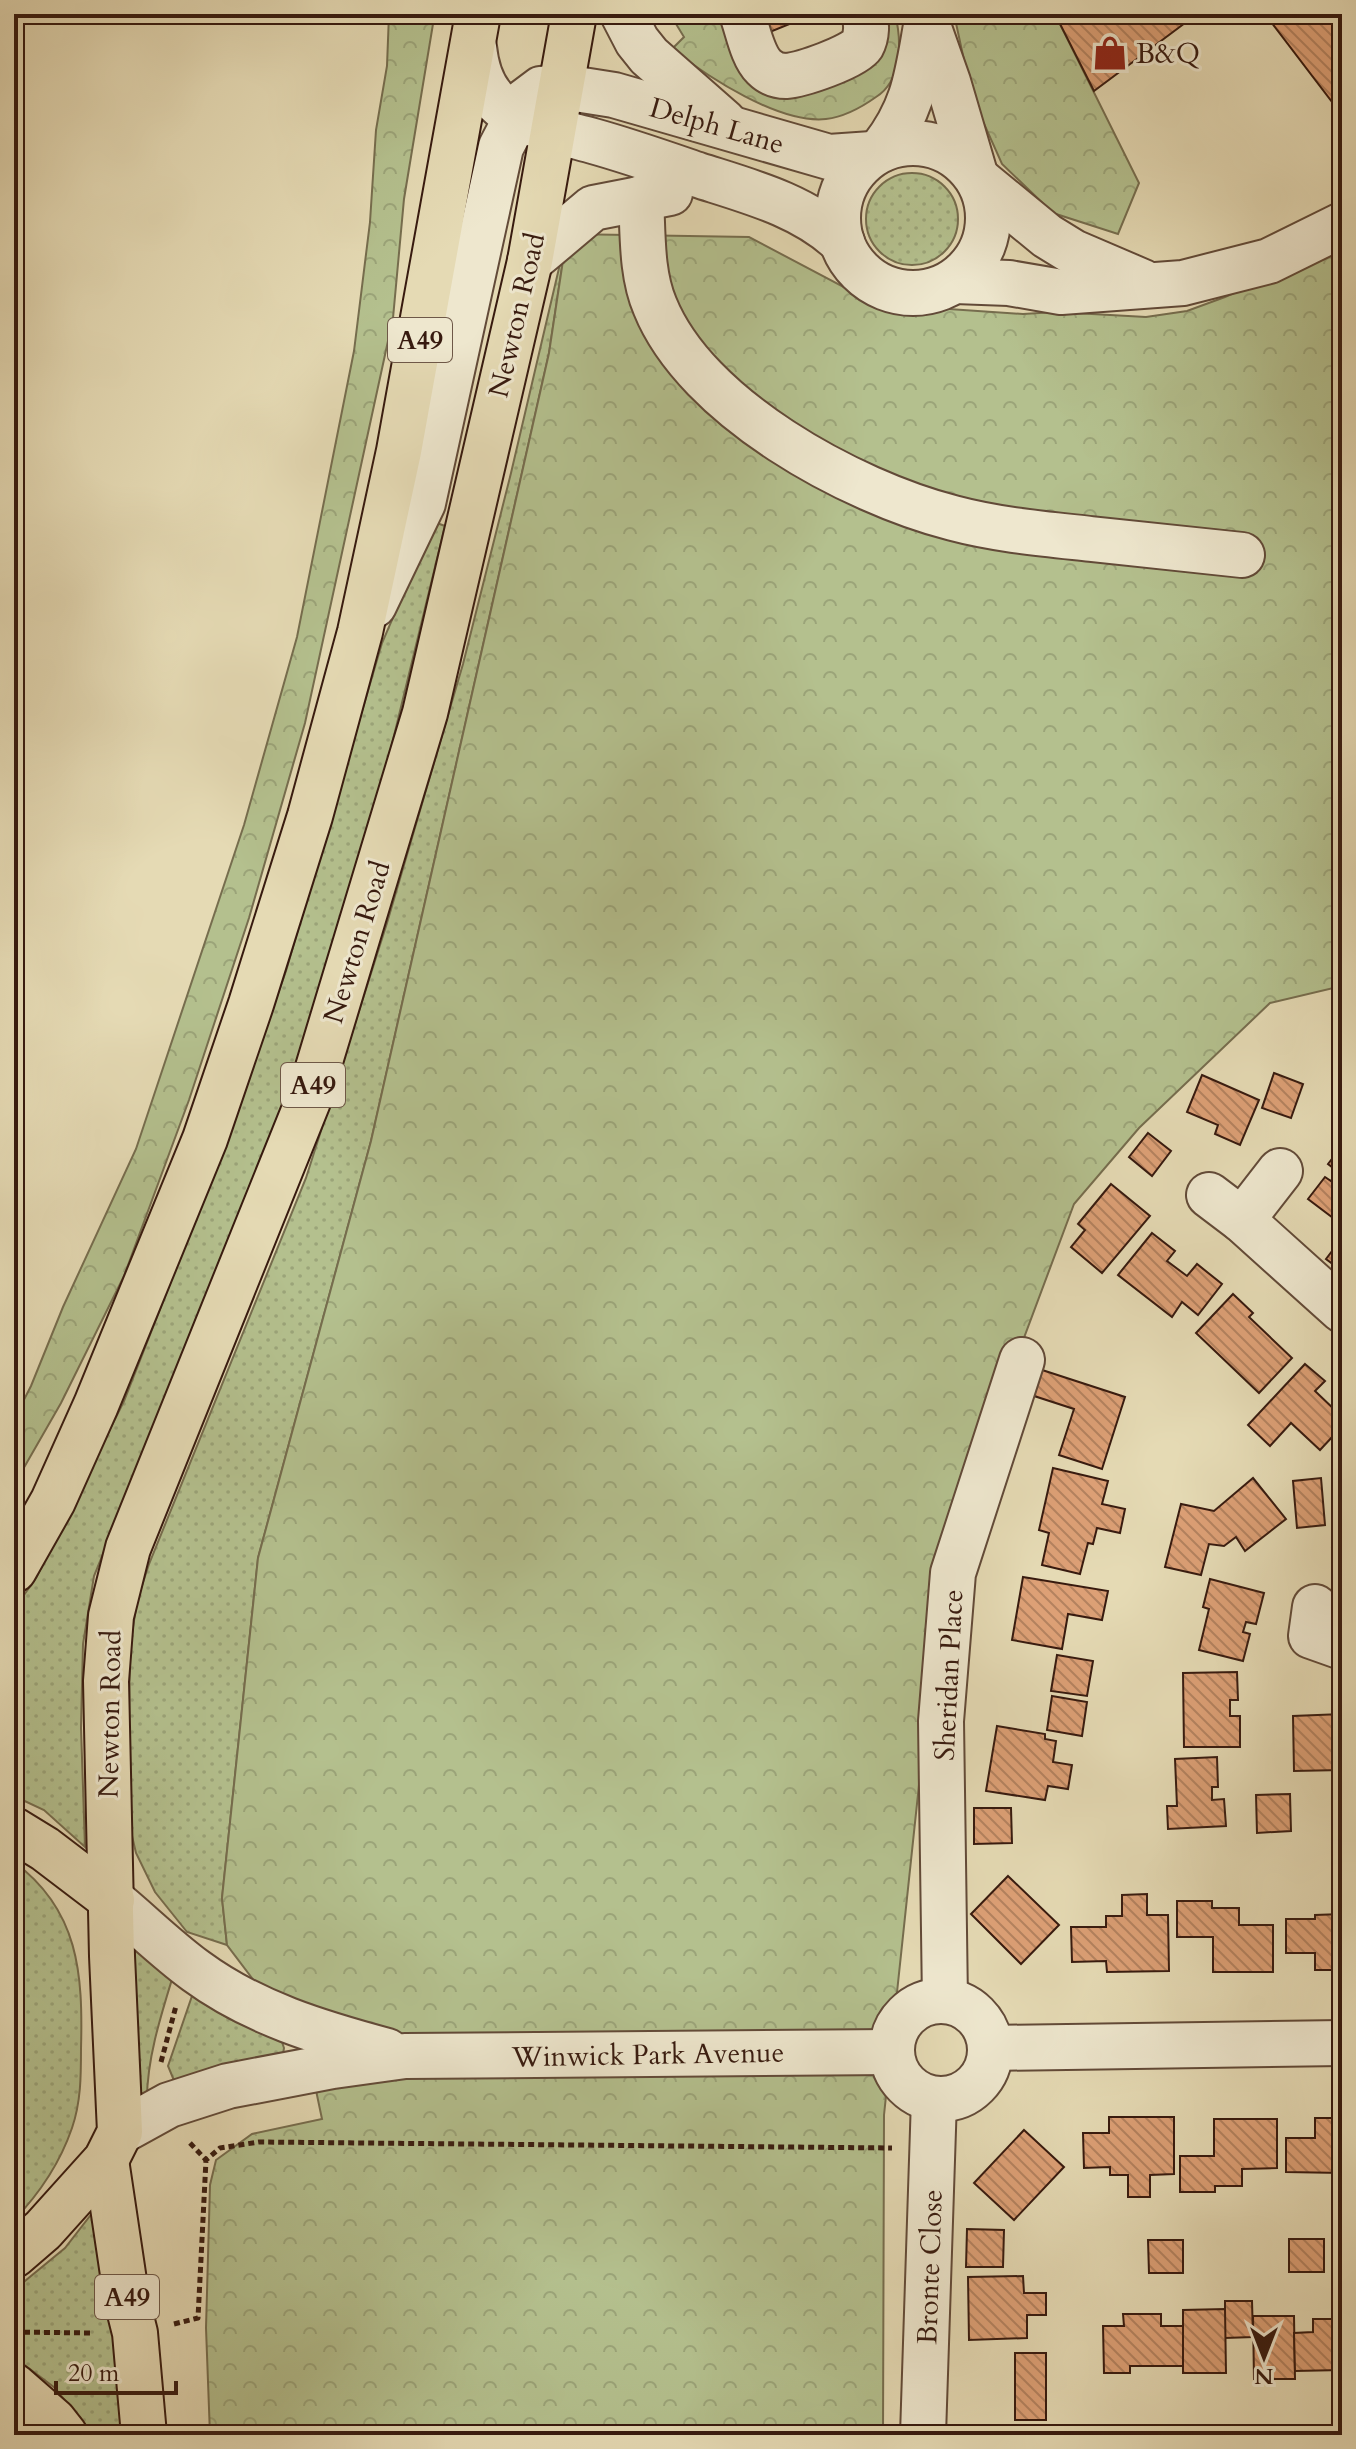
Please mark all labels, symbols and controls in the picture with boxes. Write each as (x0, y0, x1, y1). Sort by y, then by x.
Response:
shop icon: B&Q (1091, 34, 1129, 72)
place label: B&Q (1136, 35, 1200, 73)
street label: Delph Lane (645, 89, 788, 163)
street label: Newton Road (480, 229, 554, 401)
road number: A49 (388, 318, 452, 362)
street label: Newton Road (314, 856, 400, 1028)
road number: A49 (281, 1063, 345, 1107)
street label: Sheridan Place (926, 1588, 972, 1762)
street label: Newton Road (90, 1630, 130, 1798)
street label: Winwick Park Avenue (510, 2034, 785, 2076)
street label: Bronte Close (908, 2189, 952, 2345)
road number: A49 (95, 2275, 159, 2319)
north arrow (1224, 2317, 1304, 2397)
scale bar (56, 2345, 176, 2395)
text: 20 m (68, 2357, 120, 2390)
text: N (1254, 2361, 1274, 2391)

